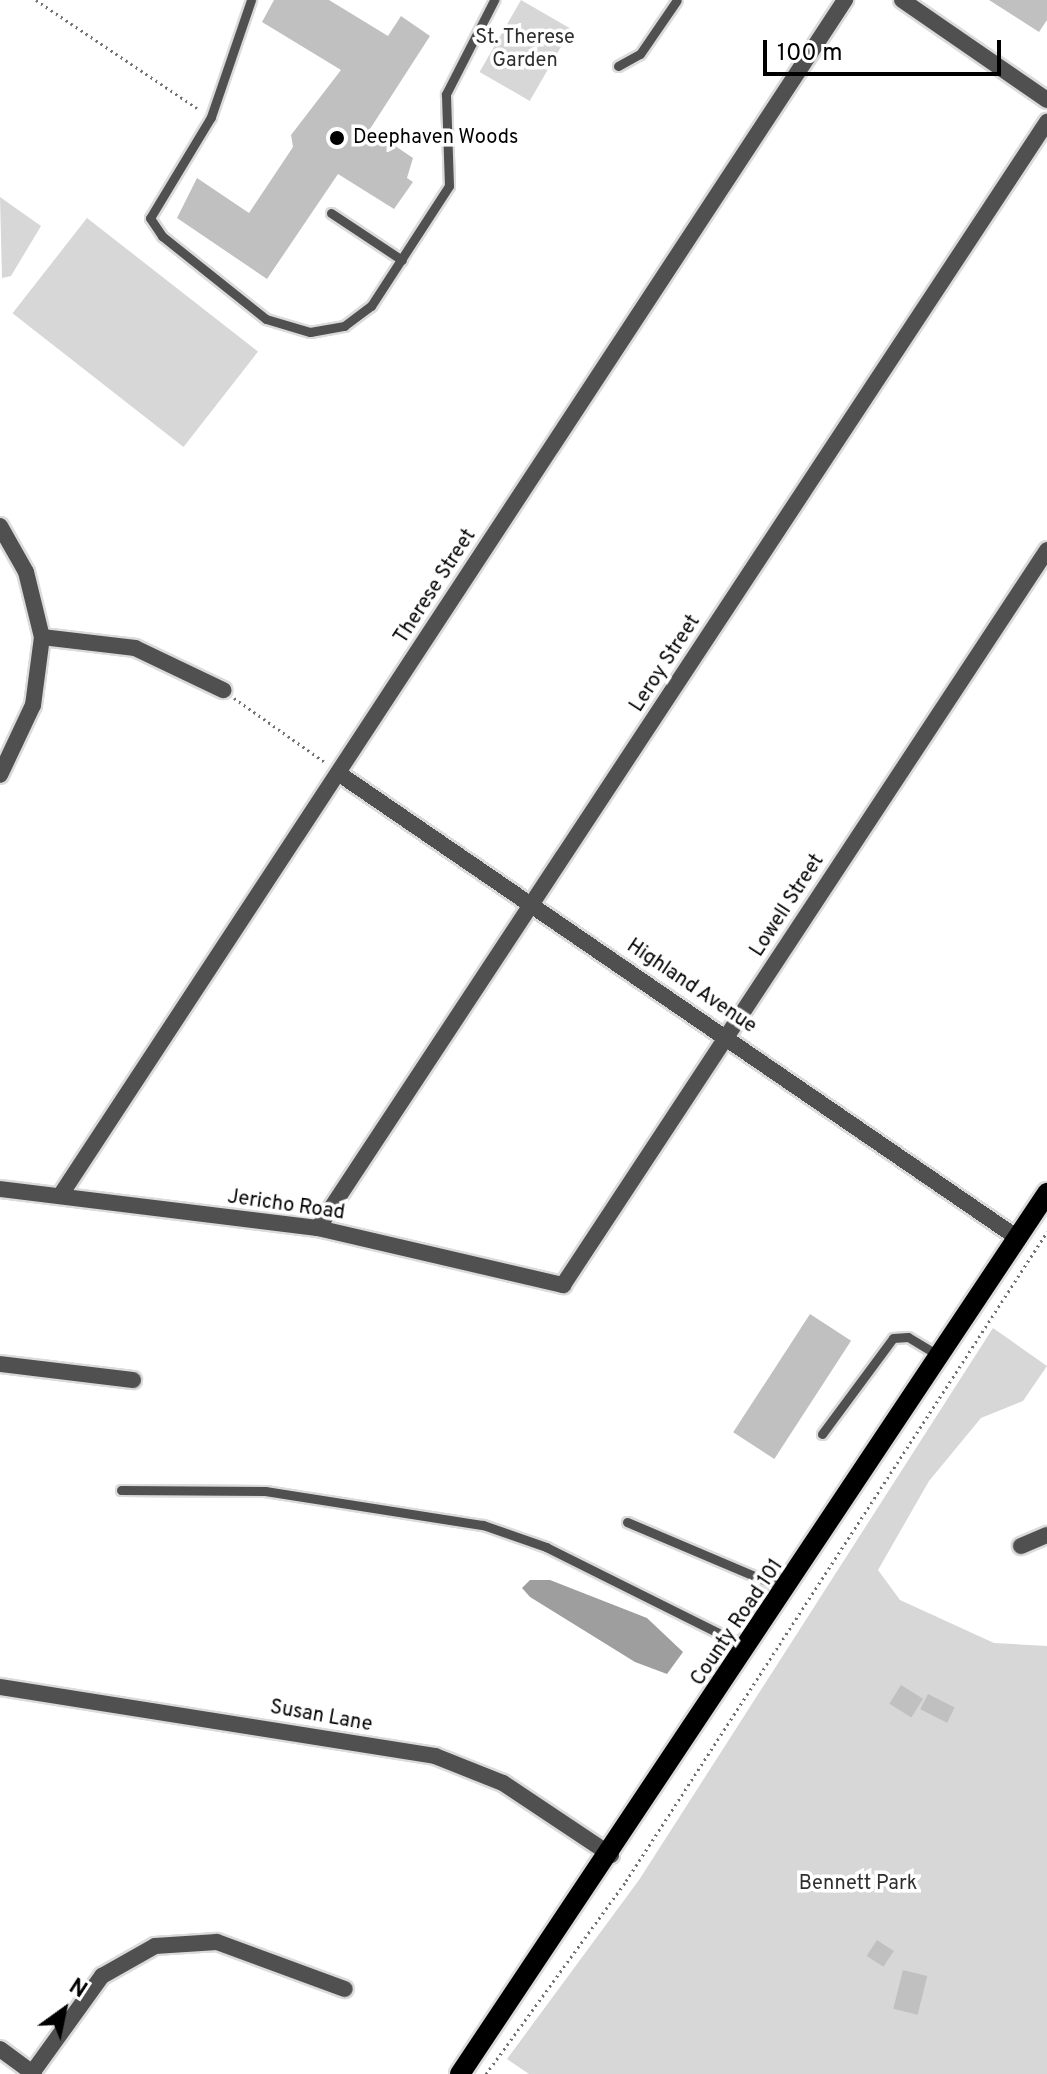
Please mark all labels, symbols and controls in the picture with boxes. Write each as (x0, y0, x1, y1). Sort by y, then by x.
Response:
scale bar (767, 24, 1005, 74)
park label: St. Therese Garden (475, 27, 575, 74)
text: 100 m (777, 39, 843, 69)
place label: Deephaven Woods (353, 126, 519, 150)
marker: Deephaven Woods (328, 129, 346, 147)
street label: Therese Street (390, 525, 482, 649)
street label: Leroy Street (626, 611, 706, 717)
street label: Lowell Street (746, 850, 830, 962)
street label: Highland Avenue (621, 935, 761, 1039)
street label: Jericho Road (226, 1186, 346, 1226)
street label: County Road 101 (687, 1555, 789, 1691)
street label: Susan Lane (268, 1696, 374, 1738)
park label: Bennett Park (799, 1872, 917, 1896)
north arrow (24, 1970, 104, 2050)
text: N (63, 1974, 91, 2005)

